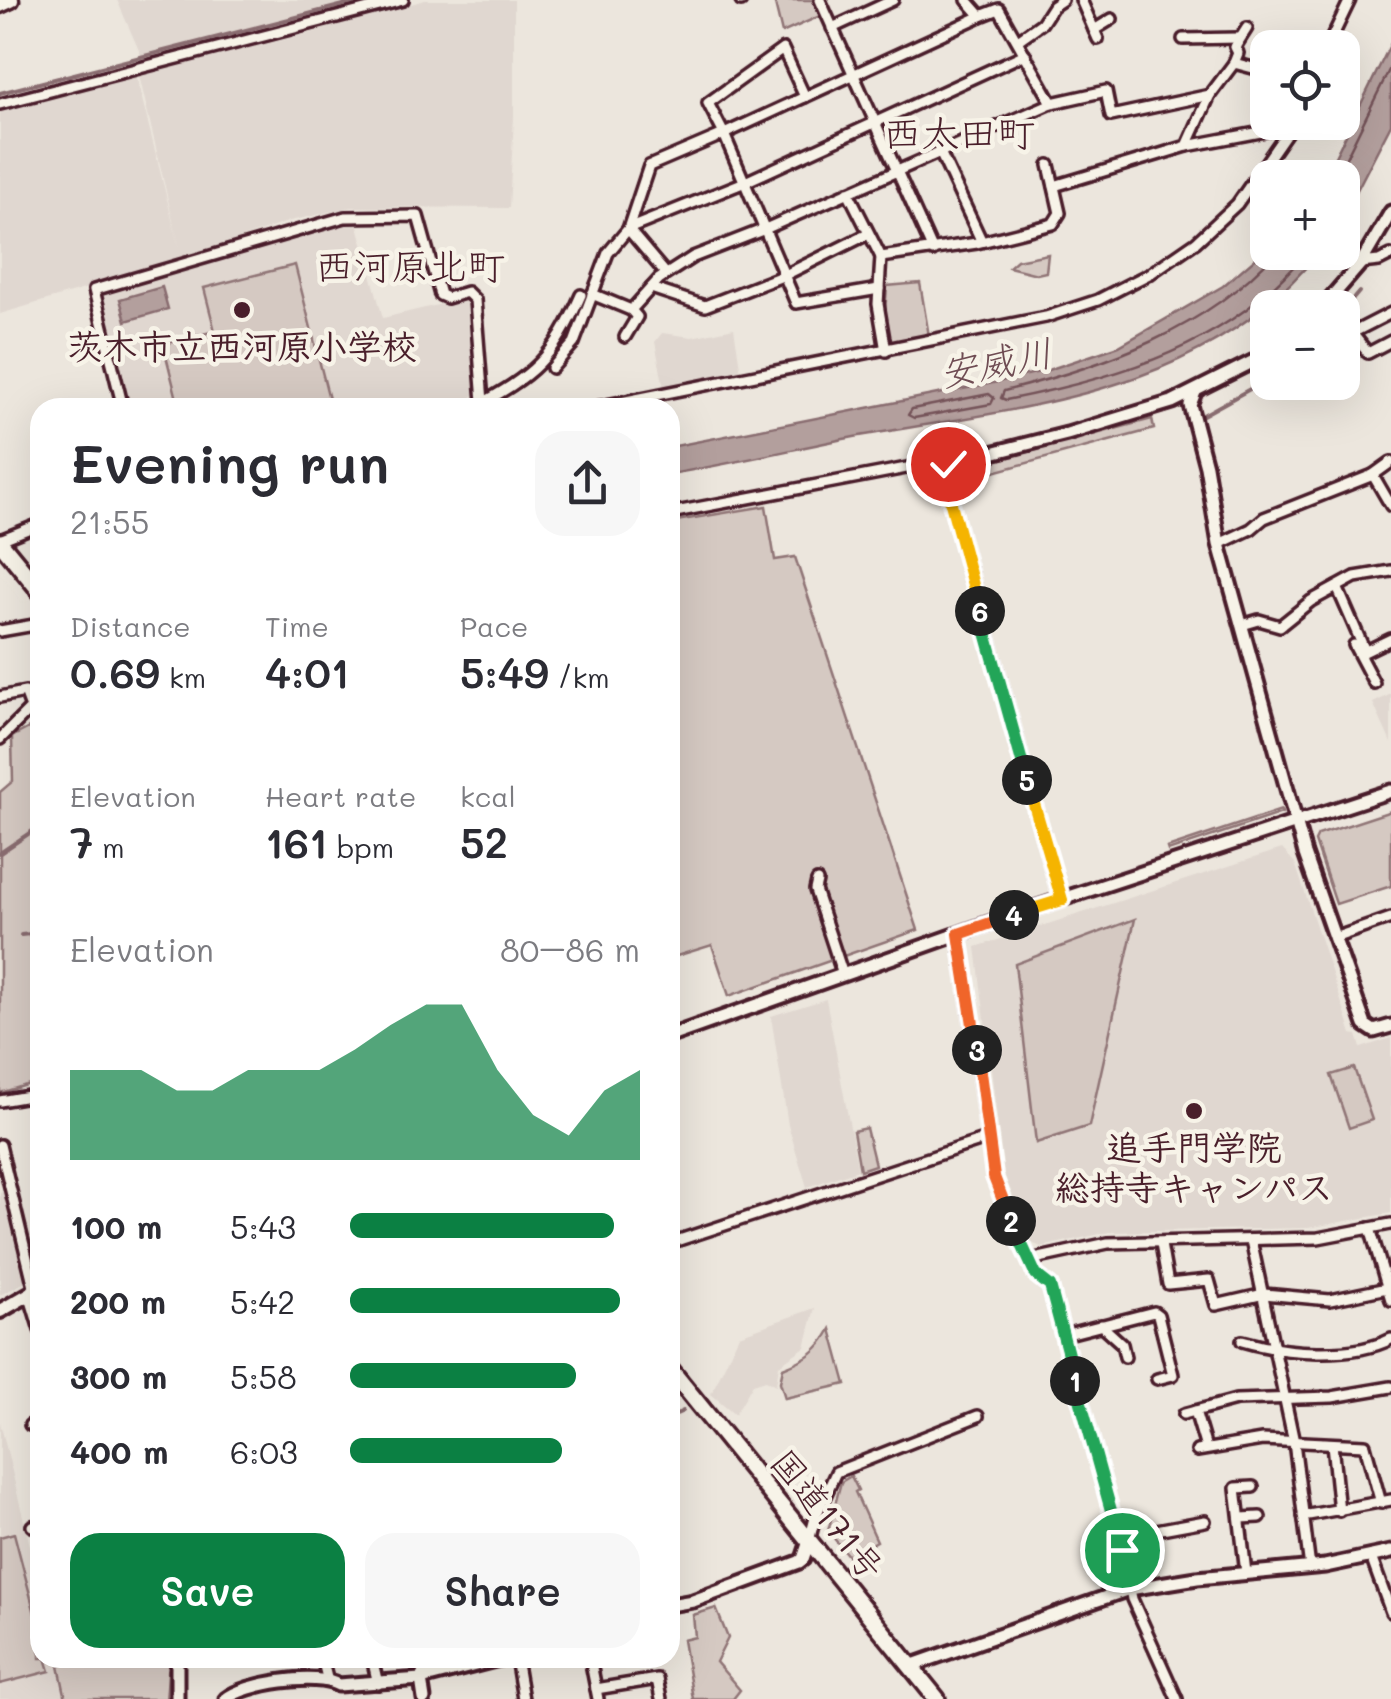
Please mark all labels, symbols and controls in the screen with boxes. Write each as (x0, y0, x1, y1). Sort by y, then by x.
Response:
map controls (1250, 30, 1360, 400)
button: locate (1250, 30, 1360, 140)
district label: 西太田町 (883, 107, 1035, 157)
button: + (1250, 160, 1360, 270)
district label: 西河原北町 (315, 240, 505, 290)
button: − (1250, 290, 1360, 400)
marker: 茨木市立西河原小学校 (231, 299, 253, 321)
place label: 茨木市立西河原小学校 (67, 322, 417, 368)
water label: 安威川 (935, 326, 1056, 396)
pin (906, 422, 991, 507)
text: Evening run (70, 426, 389, 498)
button: share (535, 431, 640, 536)
icon: check (921, 437, 976, 492)
text: 21:55 (70, 500, 149, 542)
pin: 6 (955, 586, 1005, 636)
text: 6 (972, 593, 988, 629)
text: Distance (70, 608, 191, 644)
text: Time (265, 608, 329, 644)
text: Pace (460, 608, 528, 644)
text: 0.69 (70, 644, 160, 699)
text: 4:01 (265, 644, 349, 699)
text: 5:49 (460, 644, 549, 699)
text: km (160, 659, 206, 695)
text: /km (549, 659, 610, 695)
pin: 5 (1002, 755, 1052, 805)
text: 5 (1019, 762, 1035, 798)
text: Elevation (70, 778, 196, 814)
text: Heart rate (265, 778, 416, 814)
text: kcal (460, 778, 516, 814)
text: 7 (70, 814, 93, 869)
text: 161 (265, 814, 328, 869)
text: 52 (460, 814, 508, 869)
text: m (93, 829, 125, 865)
text: bpm (328, 829, 394, 865)
pin: 4 (989, 890, 1039, 940)
text: 4 (1005, 897, 1023, 933)
text: Elevation (70, 928, 214, 970)
text: 80–86 m (500, 928, 640, 970)
pin: 3 (952, 1025, 1002, 1075)
text: 3 (969, 1032, 985, 1068)
marker: 追手門学院 総持寺キャンパス (1183, 1100, 1205, 1122)
place label: 追手門学院 総持寺キャンパス (1055, 1123, 1333, 1209)
pin: 2 (986, 1196, 1036, 1246)
text: 2 (1003, 1203, 1019, 1239)
text: 100 m (70, 1205, 162, 1247)
text: 5:43 (230, 1205, 296, 1247)
text: 200 m (70, 1280, 166, 1322)
text: 5:42 (230, 1280, 295, 1322)
text: 300 m (70, 1355, 167, 1397)
text: 5:58 (230, 1355, 297, 1397)
pin: 1 (1050, 1356, 1100, 1406)
text: 1 (1069, 1363, 1081, 1399)
text: 400 m (70, 1430, 168, 1472)
text: 6:03 (230, 1430, 298, 1472)
street label: 国道171号 (762, 1439, 895, 1589)
pin (1080, 1508, 1165, 1593)
icon: arrive (1095, 1523, 1150, 1578)
button: Save (70, 1533, 345, 1648)
button: Share (365, 1533, 640, 1648)

